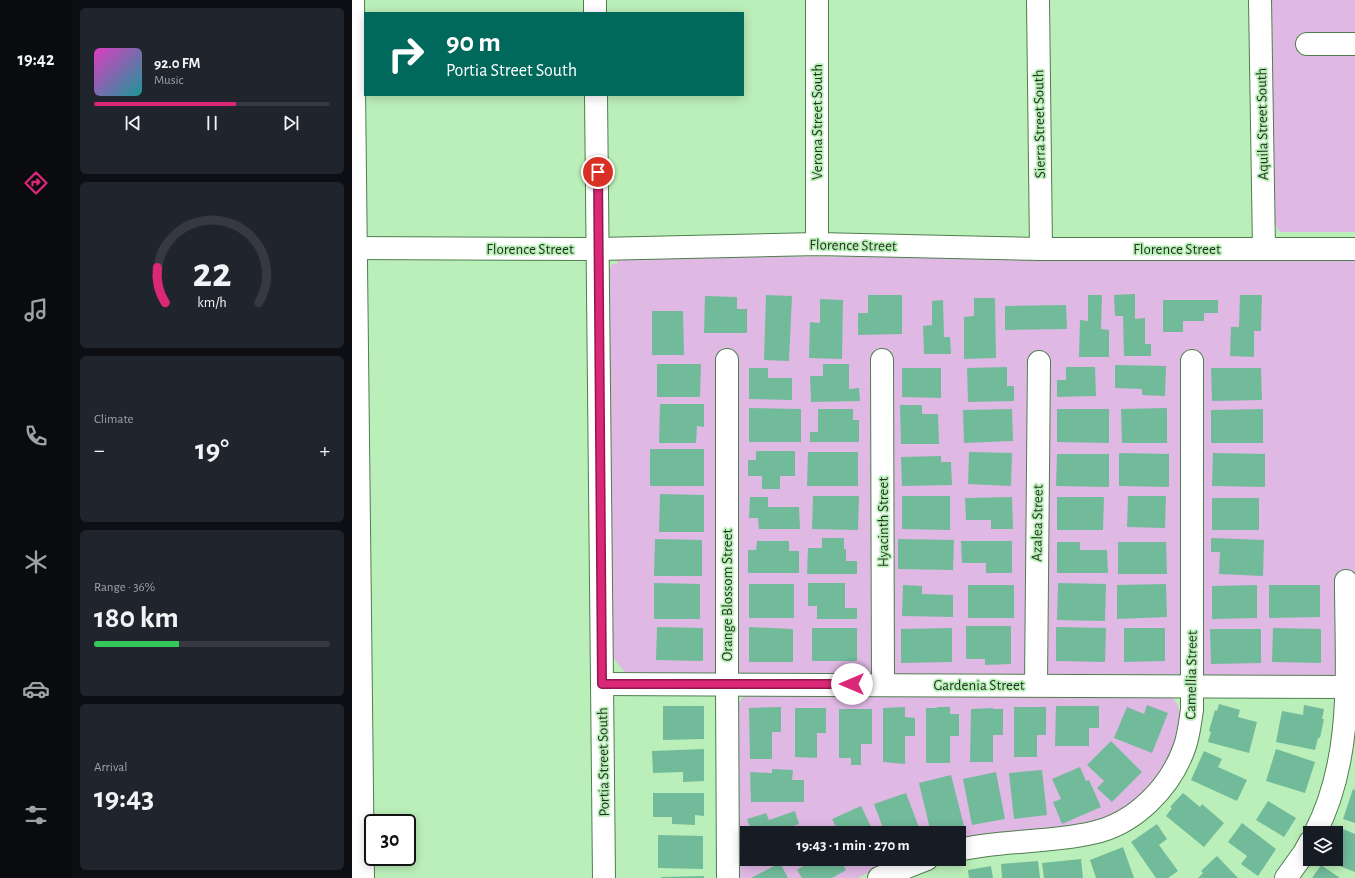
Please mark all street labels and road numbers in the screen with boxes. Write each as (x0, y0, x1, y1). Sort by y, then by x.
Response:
street label: Verona Street South (810, 64, 825, 180)
street label: Aquila Street South (1254, 68, 1271, 180)
street label: Sierra Street South (1031, 69, 1048, 178)
street label: Florence Street (809, 237, 897, 254)
street label: Florence Street (486, 242, 574, 257)
street label: Florence Street (1133, 242, 1221, 257)
street label: Hyacinth Street (876, 477, 891, 567)
street label: Azalea Street (1029, 484, 1046, 562)
street label: Orange Blossom Street (720, 528, 735, 661)
street label: Camellia Street (1183, 630, 1200, 720)
street label: Gardenia Street (933, 678, 1025, 693)
street label: Portia Street South (595, 707, 612, 817)

